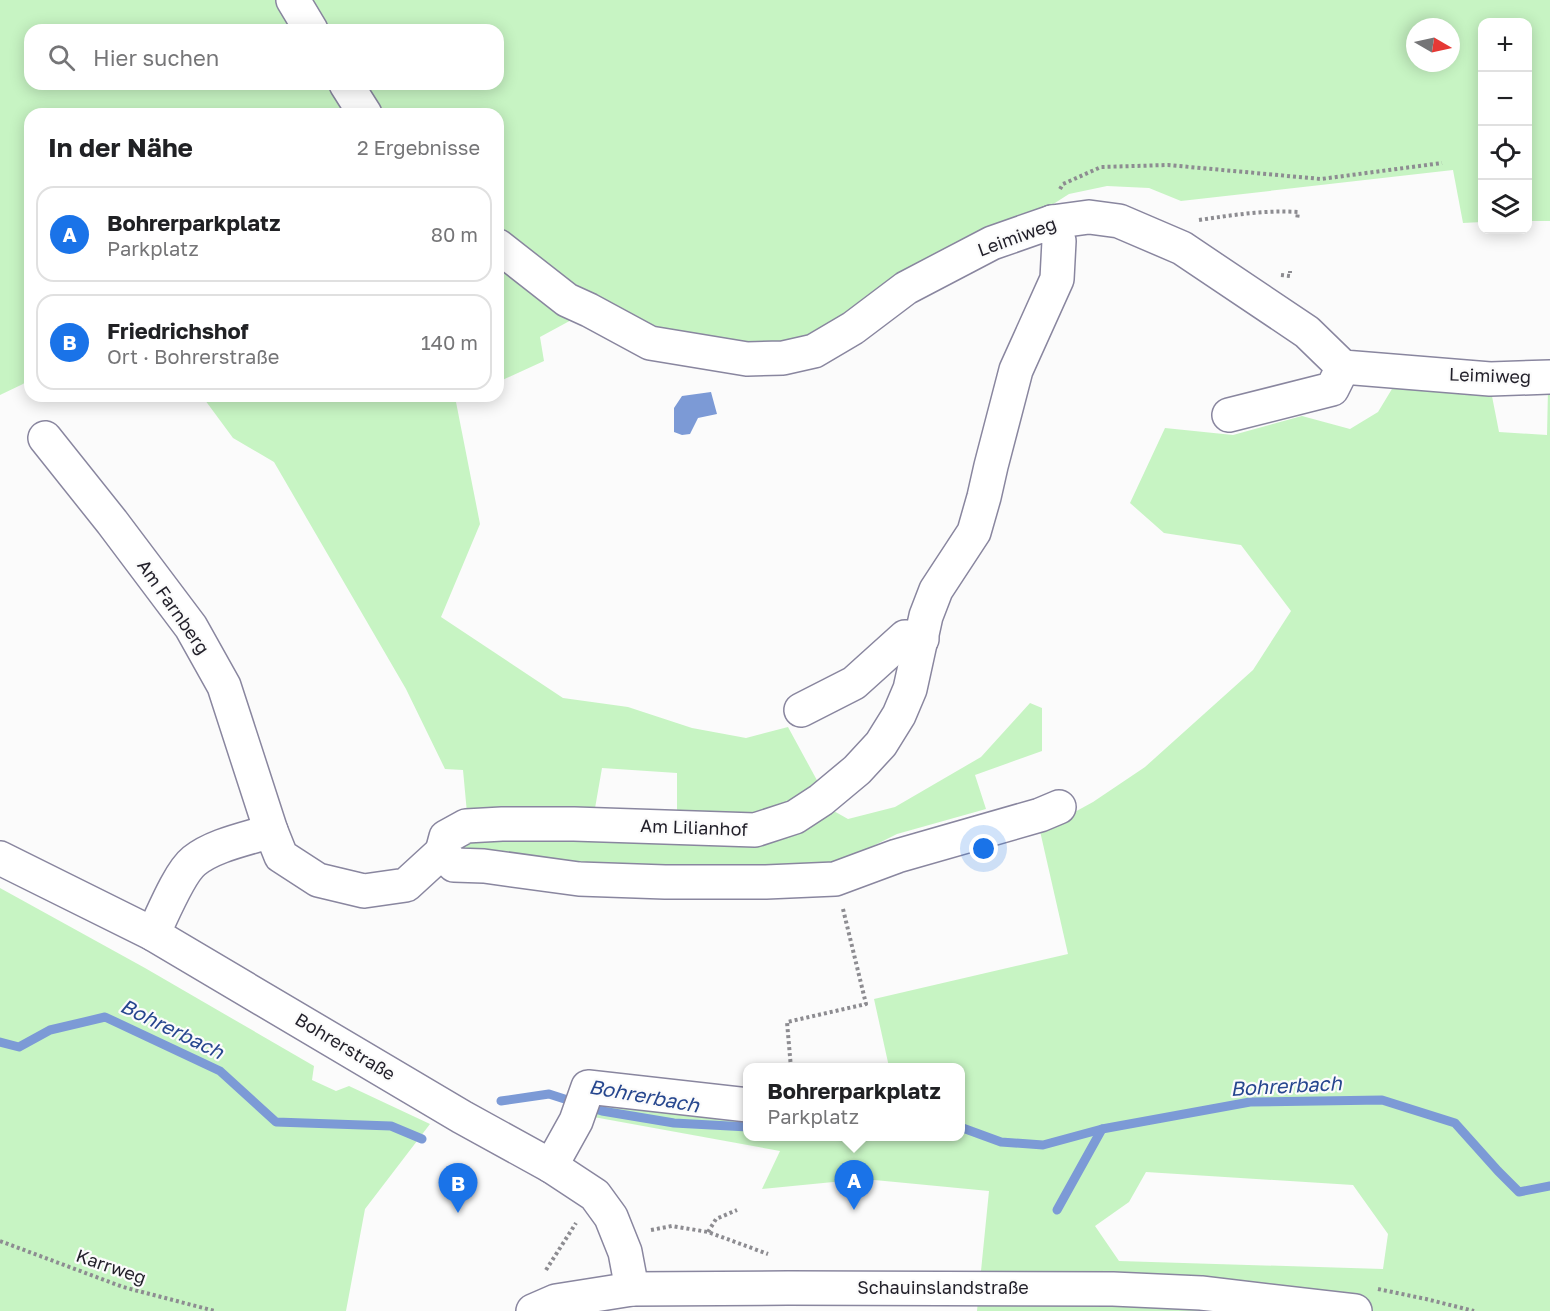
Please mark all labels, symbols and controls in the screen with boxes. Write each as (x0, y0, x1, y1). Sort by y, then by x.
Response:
north arrow (1406, 18, 1460, 72)
map controls (1478, 18, 1532, 234)
button: + (1478, 18, 1532, 72)
search box (24, 24, 504, 90)
icon: search (45, 41, 78, 74)
text: Hier suchen (93, 44, 219, 71)
button: − (1478, 72, 1532, 126)
button: locate (1478, 126, 1532, 180)
text: In der Nähe (48, 132, 193, 163)
text: 2 Ergebnisse (357, 135, 480, 159)
button: layers (1478, 180, 1532, 234)
text: Bohrerparkplatz (107, 209, 280, 236)
street label: Leimiweg (974, 212, 1059, 260)
text: A (62, 222, 77, 246)
text: 80 m (431, 222, 478, 246)
text: Parkplatz (107, 236, 199, 260)
text: Friedrichshof (107, 317, 249, 344)
text: B (62, 330, 77, 354)
text: 140 m (421, 330, 478, 354)
text: Ort · Bohrerstraße (107, 344, 279, 368)
street label: Leimiweg (1449, 363, 1531, 387)
street label: Am Farnberg (133, 555, 215, 658)
street label: Am Lilianhof (640, 814, 749, 840)
your location (969, 834, 998, 863)
water label: Bohrerbach (117, 993, 228, 1064)
street label: Bohrerstraße (291, 1008, 400, 1085)
popup (743, 1063, 965, 1141)
water label: Bohrerbach (1230, 1070, 1343, 1100)
water label: Bohrerbach (587, 1074, 702, 1117)
text: Bohrerparkplatz (767, 1077, 941, 1104)
text: Parkplatz (767, 1104, 859, 1128)
pin: A (834, 1160, 874, 1210)
pin: B (438, 1164, 478, 1213)
street label: Karrweg (73, 1244, 149, 1288)
street label: Schauinslandstraße (857, 1276, 1029, 1298)

